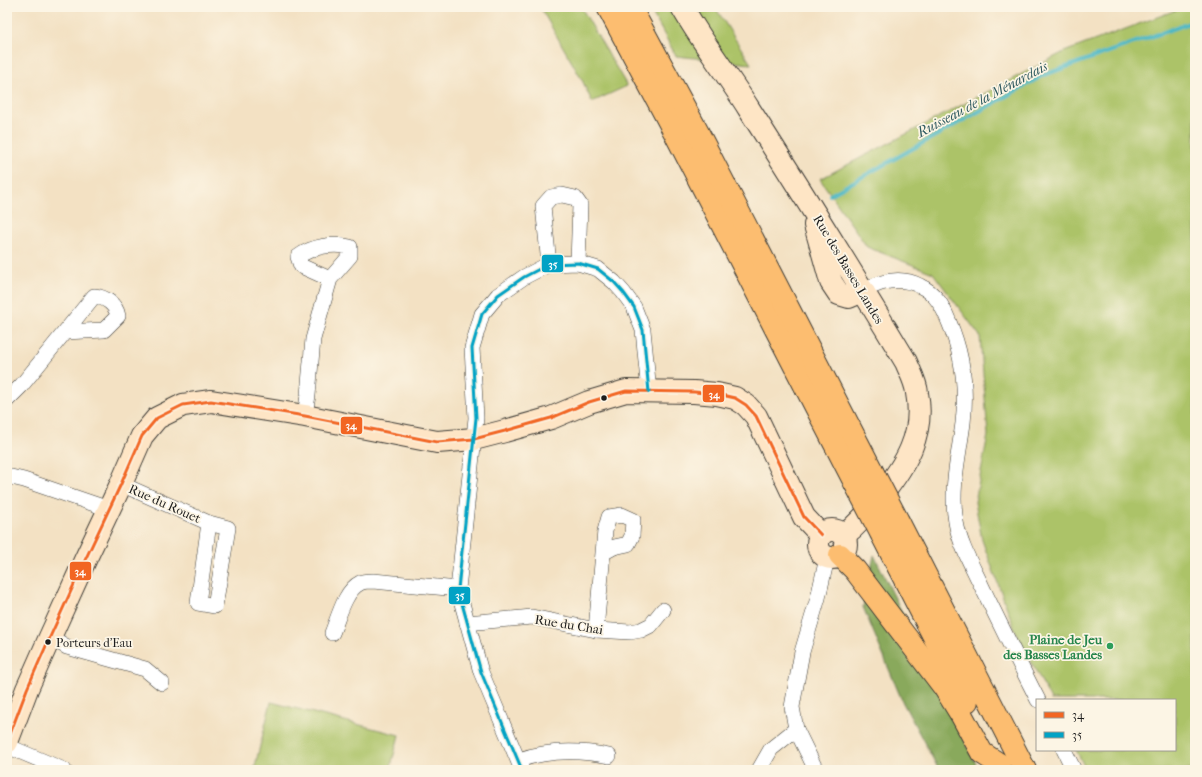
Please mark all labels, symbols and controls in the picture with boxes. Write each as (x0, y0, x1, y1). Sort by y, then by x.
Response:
water label: Ruisseau de la Ménardais (913, 57, 1051, 142)
street label: Rue des Basses Landes (810, 212, 887, 327)
line badge: 35 (541, 254, 564, 273)
text: 35 (548, 258, 558, 271)
line badge: 34 (702, 384, 725, 403)
text: 34 (708, 388, 720, 401)
unlabelled marker (599, 393, 609, 403)
line badge: 34 (340, 416, 363, 435)
text: 34 (345, 419, 357, 432)
street label: Rue du Rouet (127, 481, 203, 526)
line badge: 34 (69, 561, 92, 581)
text: 34 (74, 565, 86, 578)
line badge: 35 (448, 586, 471, 605)
text: 35 (455, 589, 465, 602)
street label: Rue du Chai (534, 612, 604, 637)
place label: Plaine de Jeu des Basses Landes (1003, 632, 1103, 662)
place label: Porteurs d'Eau (56, 636, 132, 650)
marker: Porteurs d'Eau (43, 637, 53, 647)
marker: Plaine de Jeu des Basses Landes (1105, 641, 1115, 651)
legend (1036, 699, 1176, 751)
text: 34 (1072, 708, 1085, 722)
text: 35 (1072, 728, 1082, 742)

